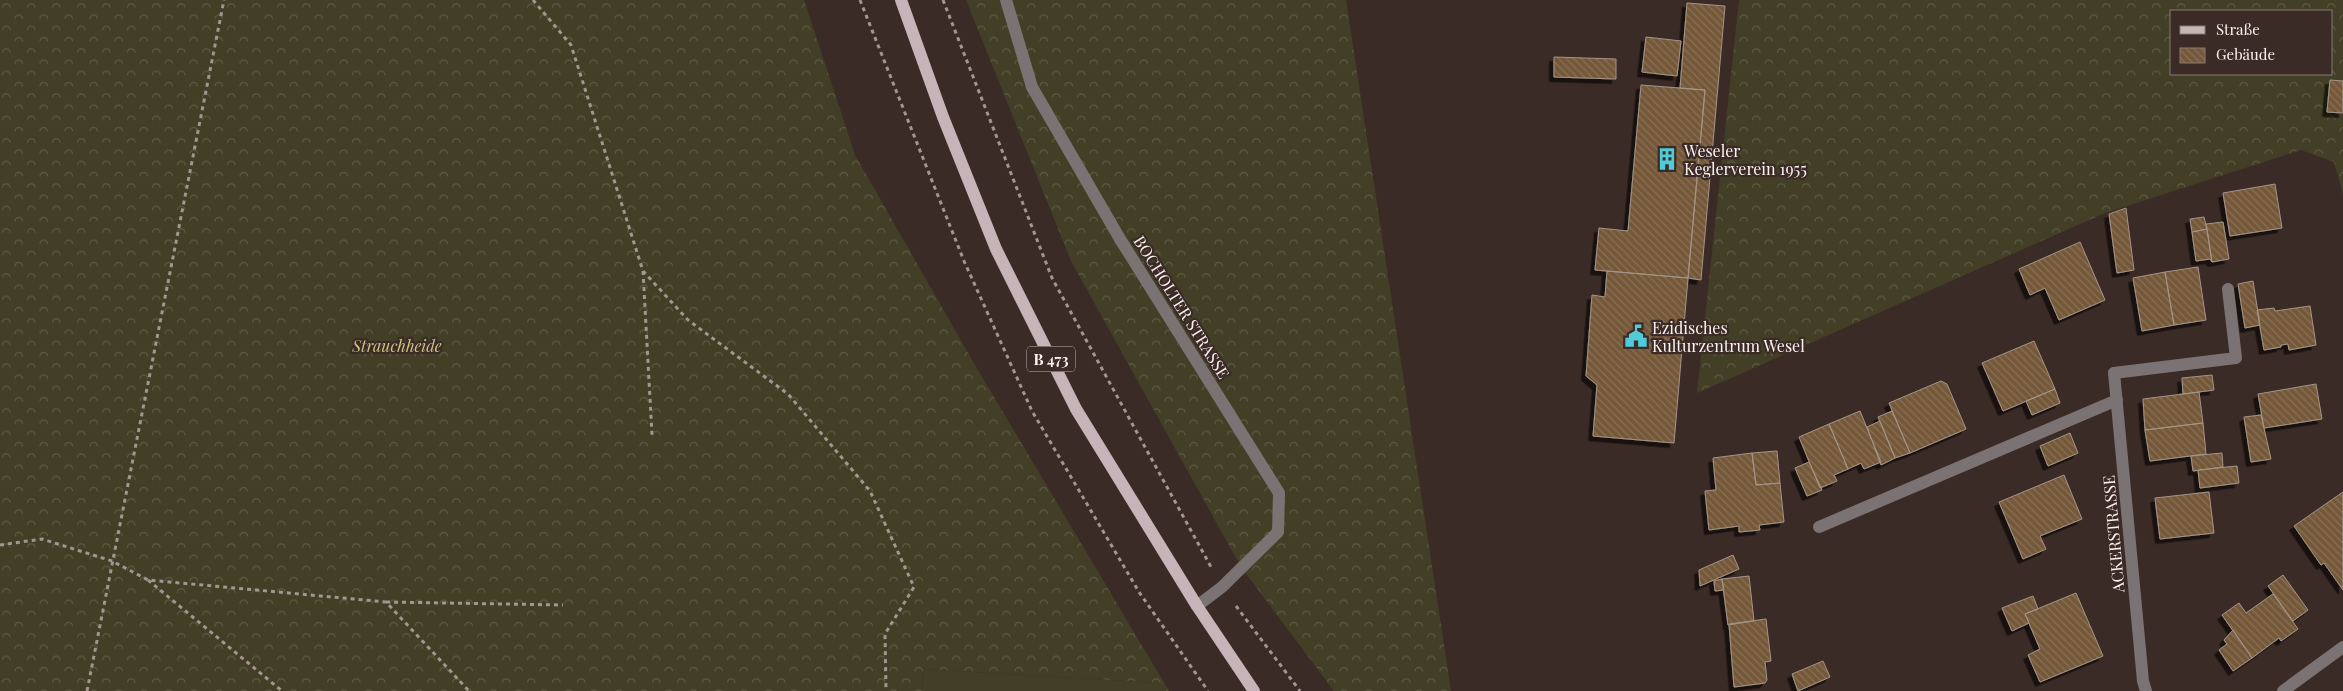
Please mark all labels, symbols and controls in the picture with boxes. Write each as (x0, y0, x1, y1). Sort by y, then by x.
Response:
legend (2170, 10, 2333, 75)
text: Straße (2216, 19, 2260, 39)
text: Gebäude (2216, 44, 2275, 64)
place label: Weseler Keglerverein 1955 (1683, 140, 1807, 179)
building icon: Weseler Keglerverein 1955 (1654, 146, 1680, 172)
street label: BOCHOLTER STRASSE (1129, 232, 1235, 382)
place label: Ezidisches Kulturzentrum Wesel (1652, 317, 1805, 356)
public building icon: Ezidisches Kulturzentrum Wesel (1623, 323, 1649, 349)
park label: Strauchheide (351, 335, 442, 356)
road number: B 473 (1027, 346, 1075, 372)
street label: ACKERSTRASSE (2097, 475, 2129, 594)

